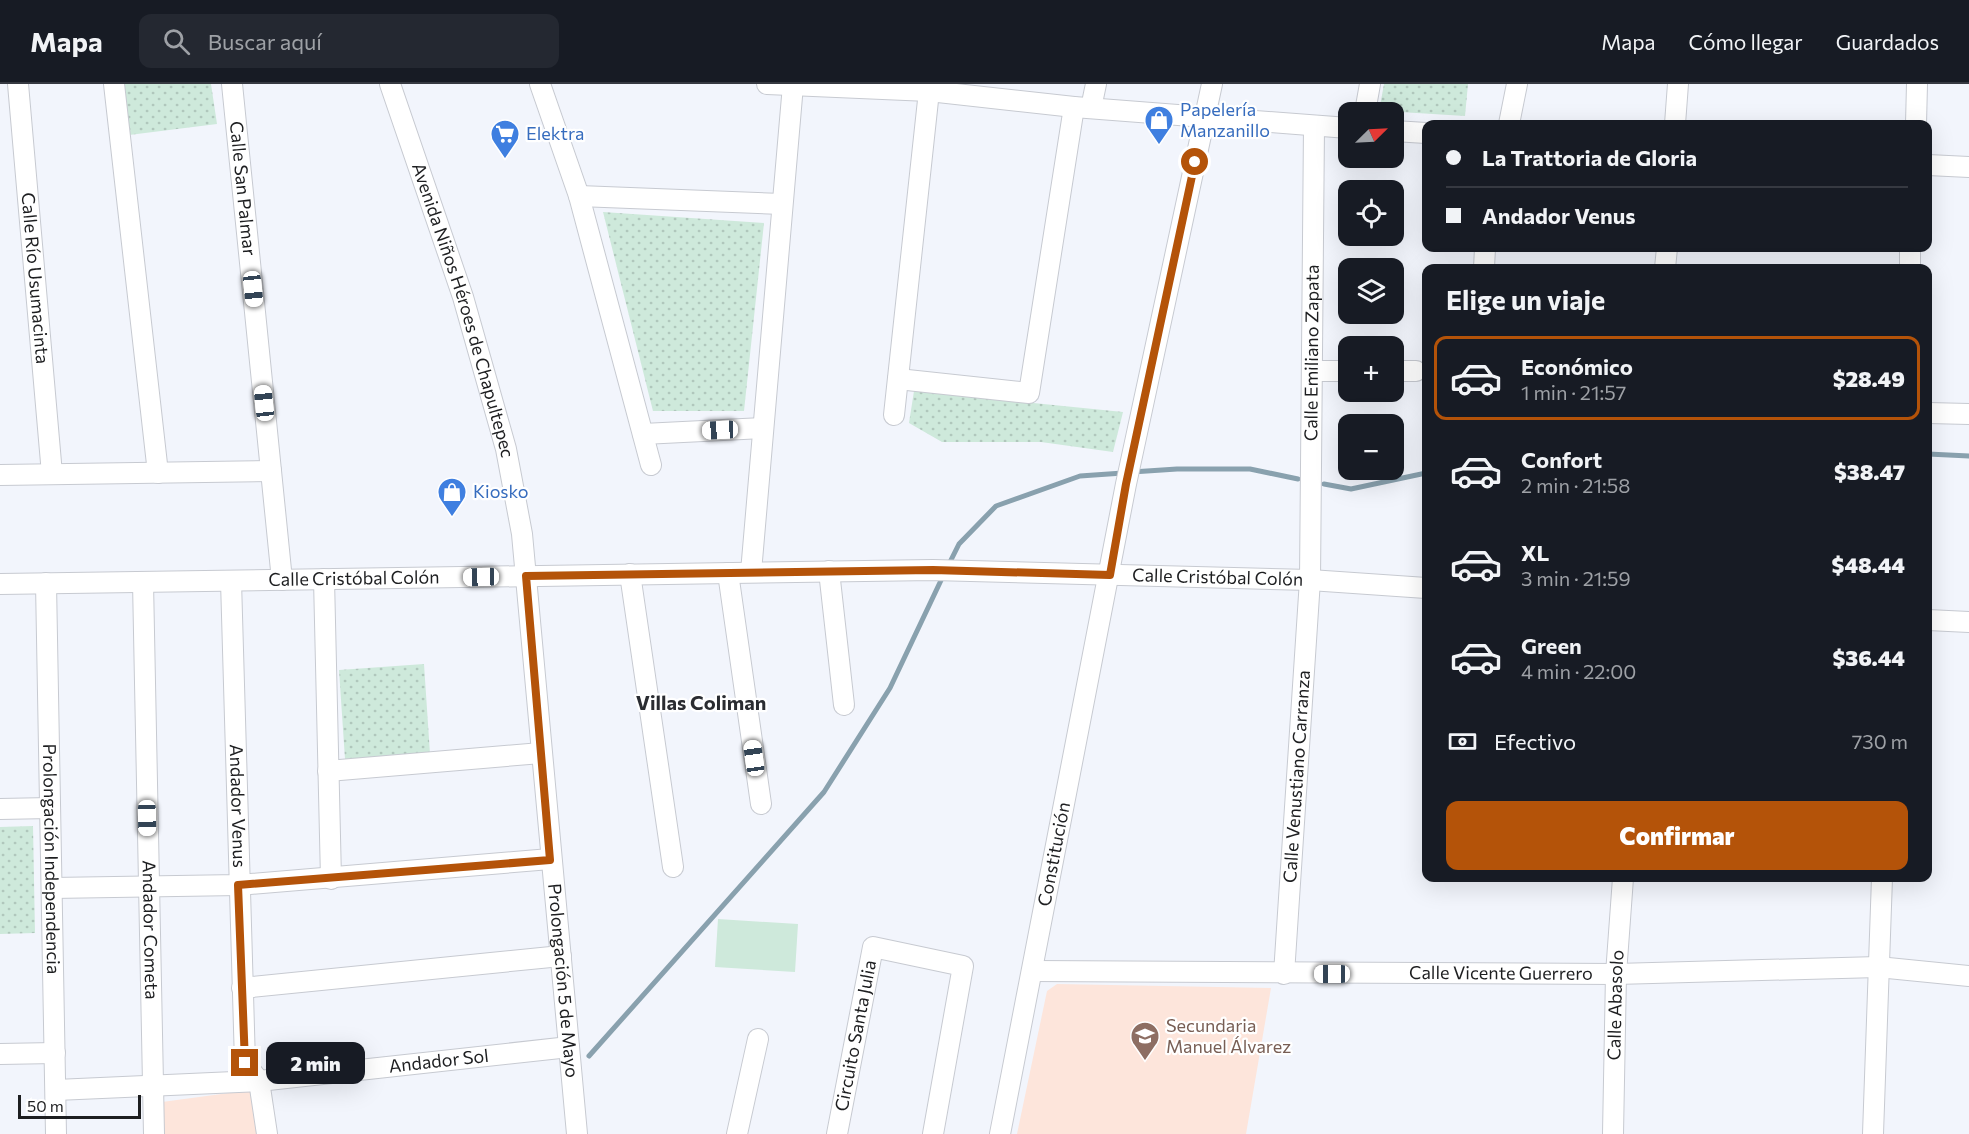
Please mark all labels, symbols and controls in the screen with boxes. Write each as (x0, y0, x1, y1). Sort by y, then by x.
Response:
search box (139, 14, 559, 68)
text: Mapa (30, 24, 103, 58)
icon: search (160, 25, 193, 58)
text: Buscar aquí (208, 28, 322, 55)
text: Mapa (1601, 29, 1656, 54)
text: Cómo llegar (1689, 29, 1803, 54)
text: Guardados (1836, 29, 1939, 54)
place label: Papelería Manzanillo (1180, 98, 1270, 141)
north arrow (1338, 102, 1404, 168)
map controls (1338, 102, 1404, 480)
shop icon: Papelería Manzanillo (1143, 104, 1175, 146)
supermarket icon: Elektra (489, 118, 521, 160)
street label: Calle San Palmar (226, 120, 261, 257)
place label: Elektra (526, 122, 584, 144)
text: La Trattoria de Gloria (1482, 144, 1697, 171)
route start (1181, 148, 1208, 175)
street label: Avenida Niños Héroes de Chapultepec (408, 160, 519, 459)
button: locate (1338, 180, 1404, 246)
street label: Calle Río Usumacinta (18, 192, 54, 365)
text: Andador Venus (1482, 202, 1635, 229)
button: layers (1338, 258, 1404, 324)
street label: Calle Emiliano Zapata (1299, 265, 1323, 441)
car (242, 270, 264, 308)
text: Elige un viaje (1446, 283, 1605, 316)
button: + (1338, 336, 1404, 402)
icon: car (1449, 351, 1503, 405)
text: Económico (1521, 353, 1633, 380)
text: $28.49 (1833, 365, 1905, 392)
text: 1 min · 21:57 (1521, 380, 1626, 404)
car (253, 384, 275, 422)
button: − (1338, 414, 1404, 480)
car (702, 420, 738, 440)
icon: car (1449, 444, 1503, 498)
text: Confort (1521, 446, 1602, 473)
text: $38.47 (1834, 458, 1905, 485)
text: 2 min · 21:58 (1521, 473, 1630, 497)
shop icon: Kiosko (436, 476, 468, 518)
place label: Kiosko (473, 480, 529, 502)
icon: car (1449, 537, 1503, 591)
text: XL (1521, 539, 1549, 566)
text: $48.44 (1832, 551, 1905, 578)
street label: Calle Cristóbal Colón (1132, 563, 1304, 590)
street label: Calle Cristóbal Colón (268, 565, 440, 590)
text: 3 min · 21:59 (1521, 566, 1631, 590)
car (463, 568, 499, 586)
icon: car (1449, 630, 1503, 684)
text: Green (1521, 632, 1582, 659)
text: $36.44 (1832, 644, 1905, 671)
text: 4 min · 22:00 (1521, 659, 1636, 683)
street label: Calle Venustiano Carranza (1278, 669, 1314, 883)
district label: Villas Coliman (636, 690, 766, 714)
icon: cash (1446, 725, 1479, 758)
text: Efectivo (1494, 728, 1576, 755)
text: 730 m (1852, 729, 1908, 753)
car (743, 739, 765, 777)
street label: Prolongación Independencia (39, 743, 65, 974)
street label: Andador Venus (226, 744, 251, 868)
car (138, 800, 156, 836)
street label: Constitución (1032, 800, 1074, 908)
button: Confirmar (1446, 801, 1908, 870)
street label: Andador Cometa (139, 860, 163, 1000)
street label: Prolongación 5 de Mayo (544, 882, 584, 1079)
street label: Calle Abasolo (1602, 949, 1628, 1061)
street label: Circuito Santa Julia (830, 958, 880, 1113)
street label: Calle Vicente Guerrero (1409, 961, 1593, 984)
car (1314, 965, 1350, 983)
place label: Secundaria Manuel Álvarez (1166, 1014, 1291, 1057)
school or university icon: Secundaria Manuel Álvarez (1129, 1020, 1161, 1062)
callout: 2 min (266, 1042, 365, 1084)
street label: Andador Sol (388, 1044, 490, 1077)
route end (231, 1049, 258, 1076)
text: 2 min (290, 1051, 341, 1075)
scale bar (18, 1092, 141, 1120)
text: 50 m (27, 1096, 64, 1115)

